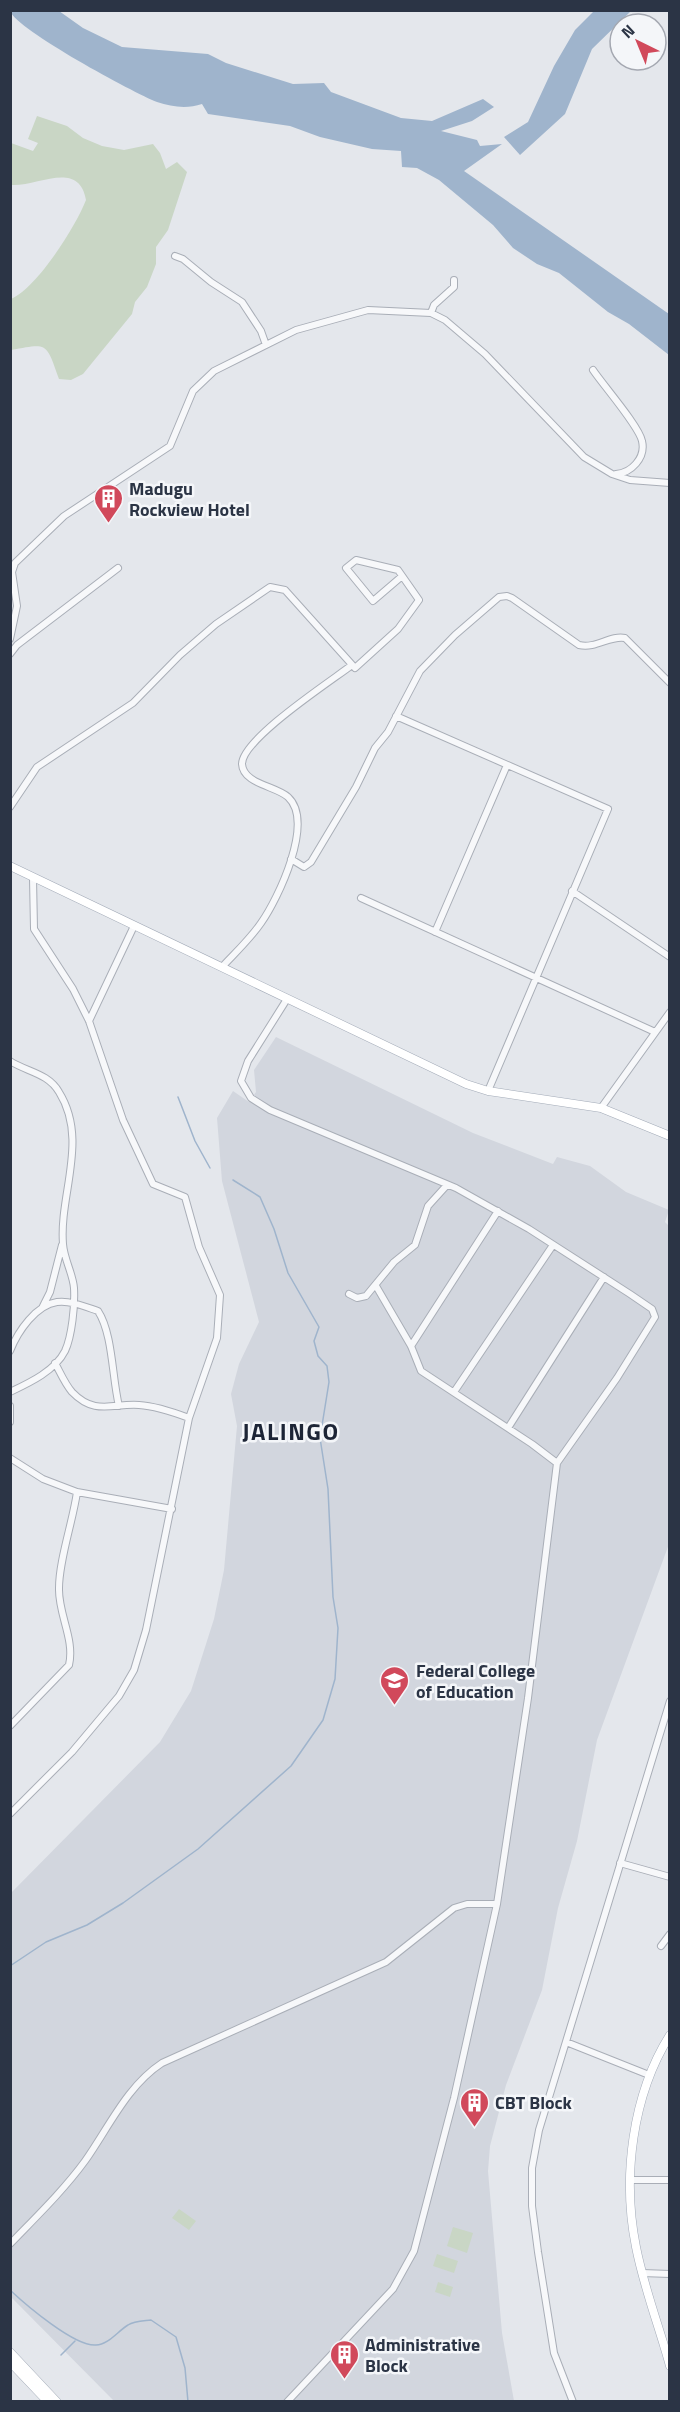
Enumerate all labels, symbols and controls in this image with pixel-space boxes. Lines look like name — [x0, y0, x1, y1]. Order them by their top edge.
north arrow — [608, 12, 668, 72]
text: N — [616, 18, 640, 44]
place label: Madugu Rockview Hotel — [129, 475, 250, 523]
building icon: Madugu Rockview Hotel — [92, 482, 124, 524]
district label: JALINGO — [242, 1413, 340, 1449]
place label: Federal College of Education — [416, 1657, 535, 1705]
school or university icon: Federal College of Education — [379, 1664, 411, 1706]
building icon: CBT Block — [458, 2086, 490, 2128]
place label: CBT Block — [495, 2089, 573, 2116]
place label: Administrative Block — [365, 2331, 480, 2379]
building icon: Administrative Block — [328, 2338, 360, 2380]

